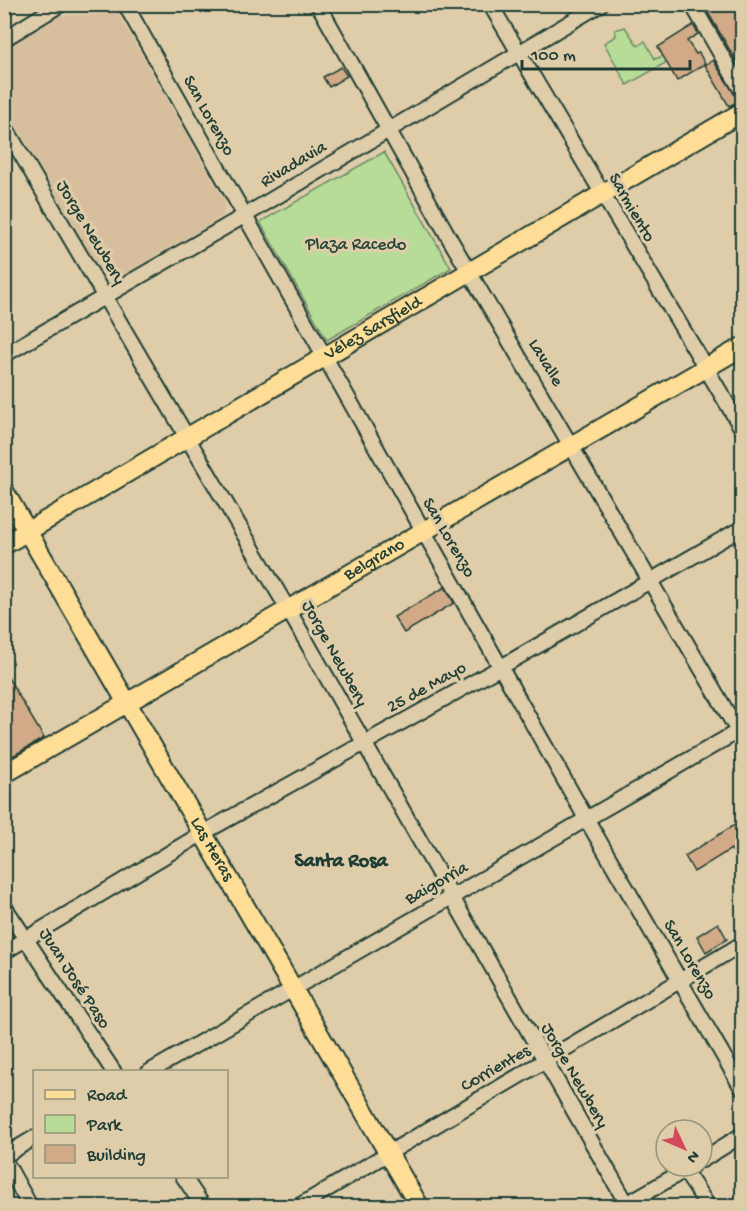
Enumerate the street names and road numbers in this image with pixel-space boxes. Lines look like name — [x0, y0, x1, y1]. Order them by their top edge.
street label: San Lorenzo — [177, 72, 239, 160]
street label: Rivadavia — [257, 137, 332, 193]
street label: Sarmiento — [603, 170, 659, 246]
street label: Jorge Newbery — [51, 177, 129, 289]
street label: Vélez Sarsfield — [320, 291, 427, 366]
street label: Lavalle — [523, 335, 568, 391]
street label: San Lorenzo — [417, 494, 479, 582]
street label: Belgrano — [339, 534, 409, 586]
street label: Jorge Newbery — [296, 597, 372, 711]
street label: 25 de Mayo — [384, 658, 470, 718]
street label: Las Heras — [185, 813, 239, 886]
street label: Baigorria — [401, 857, 473, 911]
street label: San Lorenzo — [658, 916, 720, 1004]
street label: Juan José Paso — [34, 925, 114, 1033]
street label: Jorge Newbery — [535, 1020, 613, 1132]
street label: Corrientes — [457, 1040, 536, 1097]

